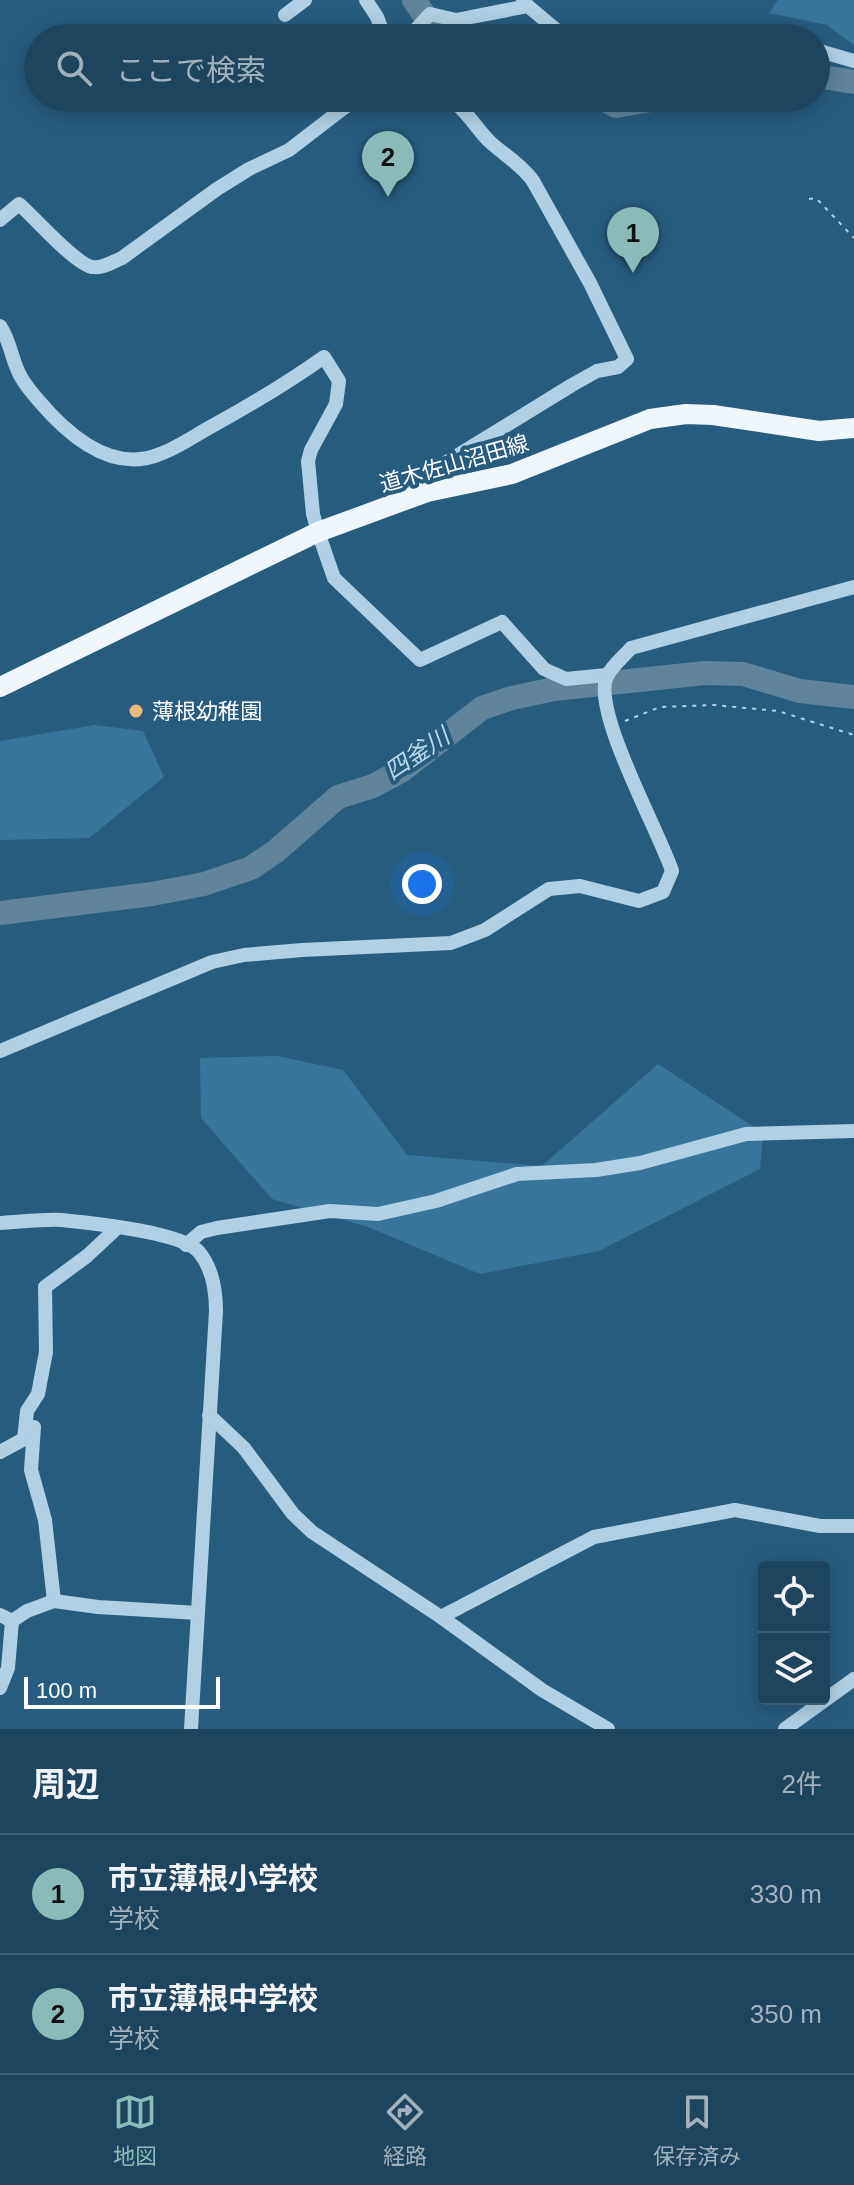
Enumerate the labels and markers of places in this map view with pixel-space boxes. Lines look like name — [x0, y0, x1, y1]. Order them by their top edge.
pin: 2 — [362, 131, 414, 197]
pin: 1 — [607, 207, 659, 273]
place label: 薄根幼稚園 — [152, 699, 262, 724]
marker: 薄根幼稚園 — [127, 702, 145, 720]

